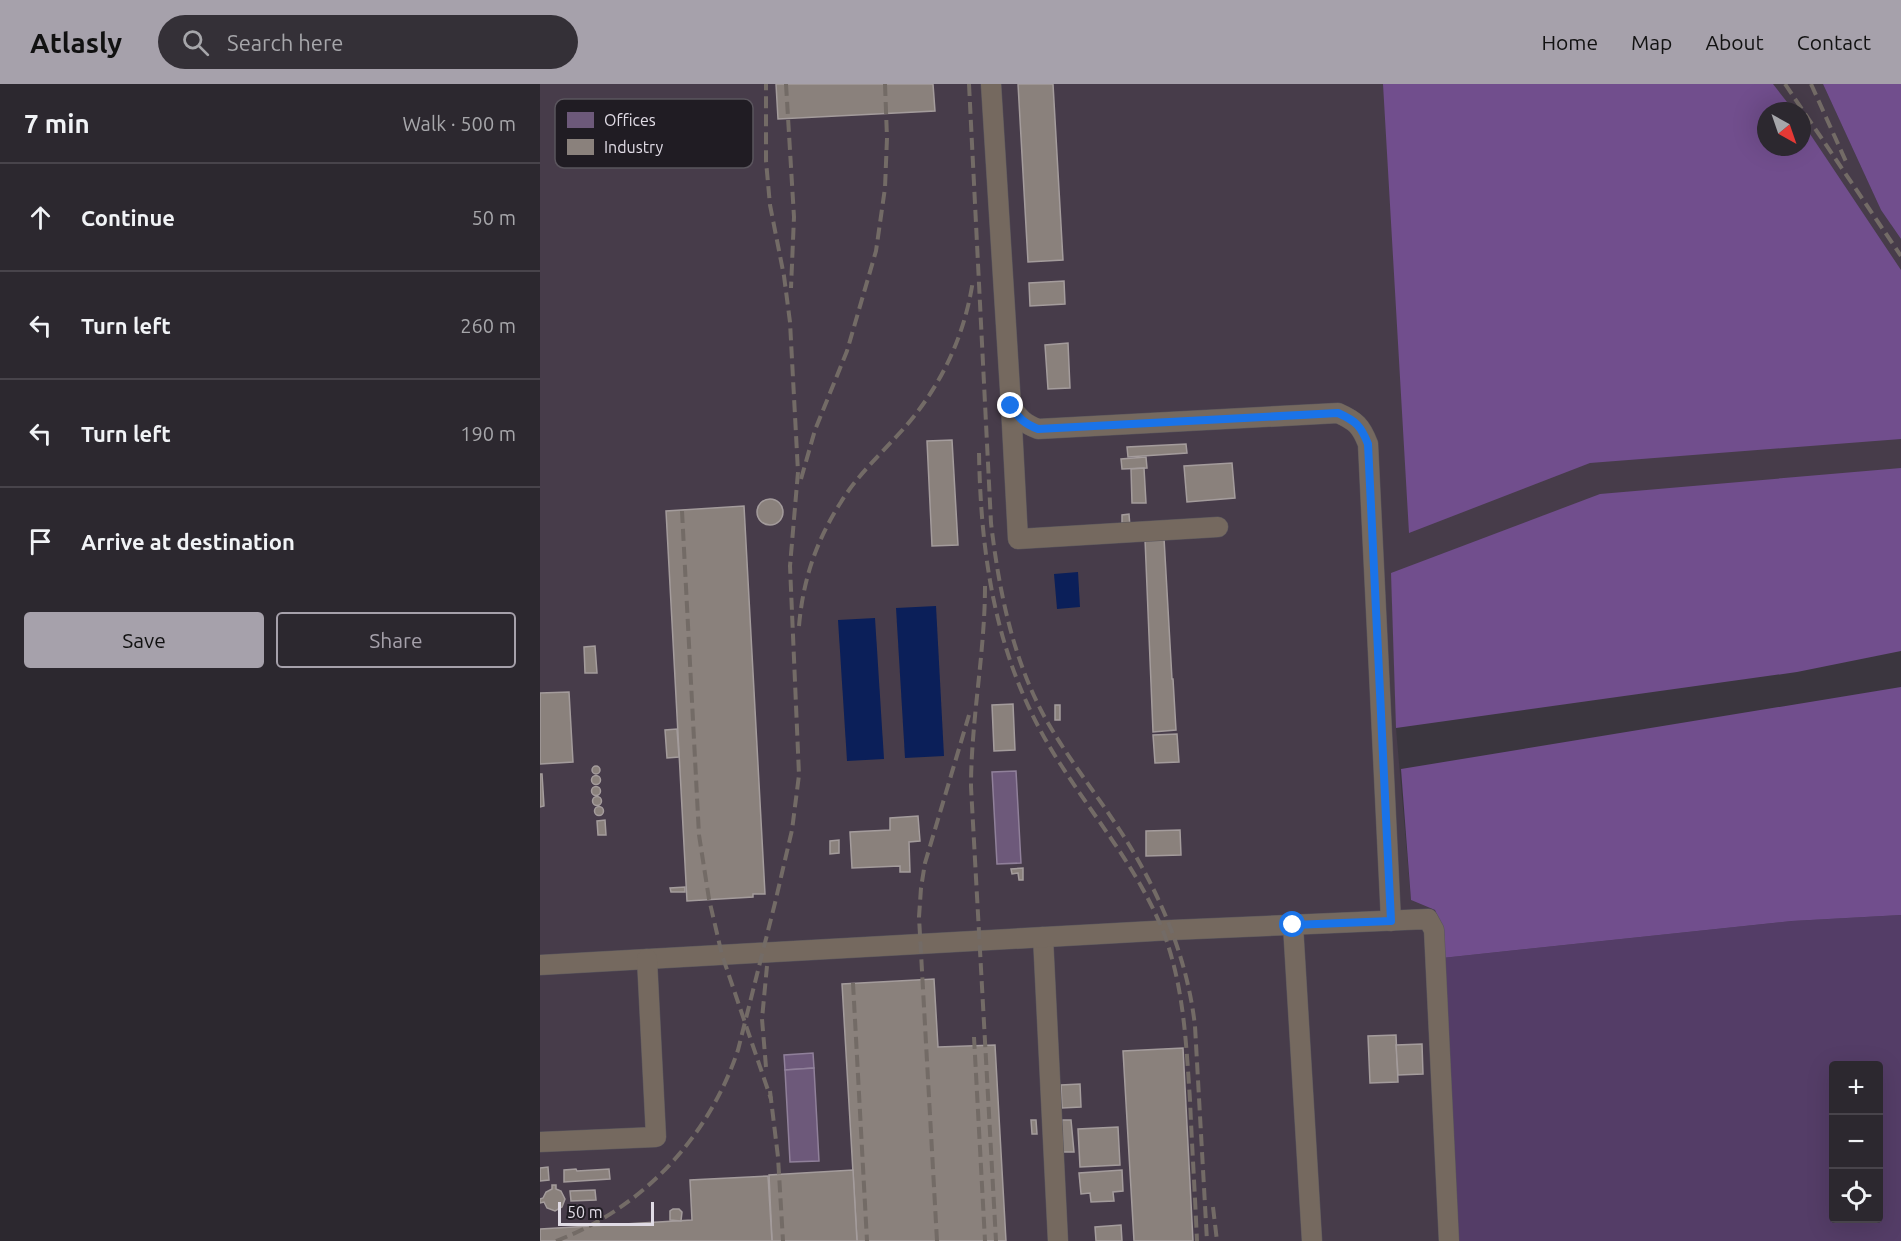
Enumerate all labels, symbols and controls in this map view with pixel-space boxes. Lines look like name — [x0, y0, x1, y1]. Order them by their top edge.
search box — [158, 15, 578, 69]
icon: search — [179, 26, 212, 59]
text: Atlasly — [30, 27, 122, 58]
text: Search here — [227, 30, 343, 55]
text: Home — [1541, 30, 1598, 54]
text: Map — [1631, 30, 1672, 54]
text: About — [1705, 30, 1764, 54]
text: Contact — [1797, 30, 1871, 54]
legend — [555, 99, 753, 168]
north arrow — [1757, 102, 1811, 156]
text: 7 min — [24, 109, 90, 138]
text: Offices — [604, 111, 656, 129]
text: Walk · 500 m — [403, 112, 516, 135]
text: Industry — [604, 138, 663, 156]
icon: ahead — [24, 201, 57, 234]
text: Continue — [81, 205, 175, 230]
text: 50 m — [472, 206, 516, 229]
icon: left — [24, 309, 57, 342]
text: Turn left — [81, 313, 171, 338]
text: 260 m — [460, 314, 516, 337]
route end — [997, 392, 1023, 418]
icon: left — [24, 417, 57, 450]
text: Turn left — [81, 421, 171, 446]
text: 190 m — [460, 422, 516, 445]
icon: arrive — [24, 525, 57, 558]
text: Arrive at destination — [81, 529, 295, 554]
button: Save — [24, 612, 264, 668]
button: Share — [276, 612, 516, 668]
route start — [1279, 911, 1305, 937]
map controls — [1829, 1061, 1883, 1223]
button: + — [1829, 1061, 1883, 1115]
button: − — [1829, 1115, 1883, 1169]
button: locate — [1829, 1169, 1883, 1223]
scale bar — [558, 1199, 654, 1226]
text: 50 m — [567, 1203, 603, 1221]

